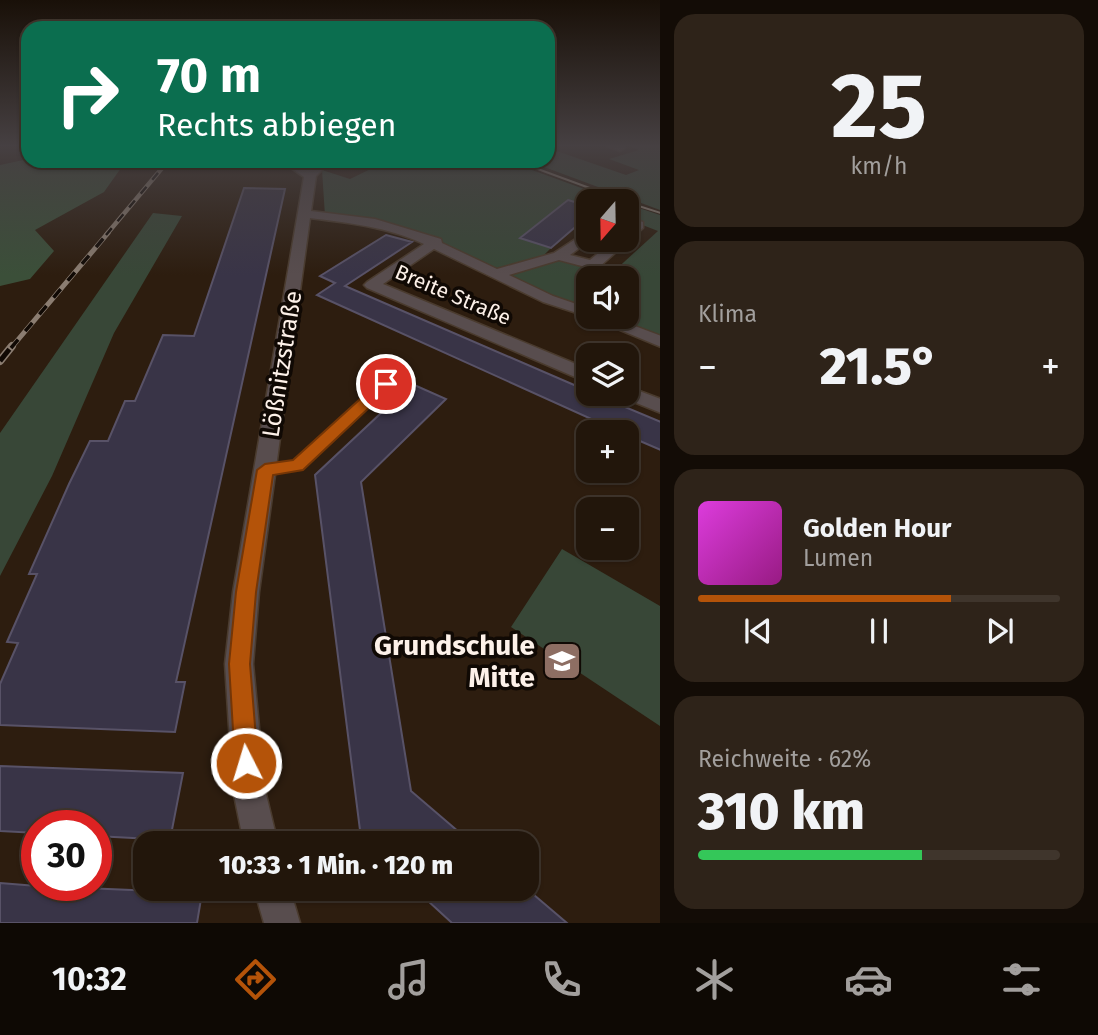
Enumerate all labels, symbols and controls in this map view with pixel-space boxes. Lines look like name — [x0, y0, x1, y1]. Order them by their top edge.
text: 70 m — [157, 46, 261, 105]
icon: right — [42, 49, 133, 140]
text: 25 — [831, 52, 927, 161]
text: Rechts abbiegen — [157, 106, 397, 144]
text: km/h — [851, 152, 907, 180]
north arrow — [576, 189, 639, 252]
map controls — [576, 189, 639, 560]
street label: Breite Straße — [391, 259, 515, 331]
button: sound — [576, 266, 639, 329]
street label: Lößnitzstraße — [257, 289, 307, 439]
text: Klima — [698, 300, 757, 328]
text: 21.5° — [820, 335, 938, 398]
button: layers — [576, 343, 639, 406]
text: − — [698, 344, 717, 390]
text: + — [1041, 344, 1060, 390]
pin — [356, 354, 416, 414]
icon: arrive — [367, 365, 405, 403]
button: + — [576, 420, 639, 483]
button: − — [576, 497, 639, 560]
text: Golden Hour — [803, 513, 951, 544]
text: Lumen — [803, 544, 873, 572]
icon: previous — [739, 612, 777, 650]
icon: pause — [860, 612, 898, 650]
icon: next — [981, 612, 1019, 650]
place label: Grundschule Mitte — [374, 629, 535, 694]
school or university icon: Grundschule Mitte — [541, 640, 583, 682]
position arrow — [209, 726, 283, 800]
text: Reichweite · 62% — [698, 745, 871, 773]
text: 310 km — [698, 780, 865, 843]
speed limit sign: 30 — [21, 810, 112, 901]
text: 10:33 · 1 Min. · 120 m — [219, 850, 453, 881]
icon: directions — [231, 955, 280, 1004]
icon: music — [384, 955, 433, 1004]
icon: phone — [537, 955, 586, 1004]
icon: climate — [690, 955, 739, 1004]
icon: car — [844, 955, 893, 1004]
icon: filters — [997, 955, 1046, 1004]
text: 10:32 — [52, 960, 127, 998]

